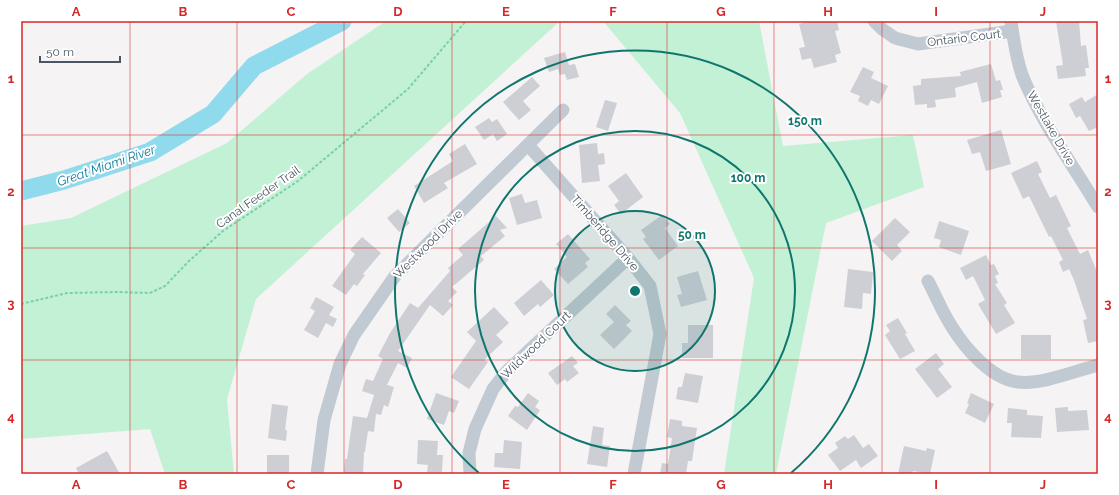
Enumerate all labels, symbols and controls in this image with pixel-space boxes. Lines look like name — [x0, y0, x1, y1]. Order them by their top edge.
text: A — [72, 4, 81, 19]
text: B — [179, 4, 188, 19]
text: C — [287, 4, 296, 19]
text: D — [393, 4, 403, 19]
text: E — [502, 4, 510, 19]
text: F — [609, 4, 617, 19]
text: G — [716, 4, 726, 19]
text: H — [823, 4, 833, 19]
text: I — [934, 4, 938, 19]
text: J — [1040, 4, 1046, 19]
street label: Ontario Court — [926, 27, 1002, 49]
scale bar — [40, 38, 120, 64]
text: 50 m — [46, 45, 74, 59]
text: 1 — [8, 71, 15, 86]
text: 1 — [1105, 71, 1112, 86]
street label: Westlake Drive — [1024, 88, 1078, 168]
text: 150 m — [788, 114, 822, 128]
water label: Great Miami River — [55, 141, 158, 189]
street label: Canal Feeder Trail — [213, 162, 303, 231]
text: 100 m — [731, 171, 765, 185]
text: 2 — [7, 184, 15, 199]
text: 2 — [1104, 184, 1112, 199]
street label: Timberidge Drive — [568, 192, 642, 274]
street label: Westwood Drive — [391, 207, 465, 281]
text: 50 m — [678, 228, 706, 242]
centre of rings — [628, 284, 642, 298]
text: 3 — [7, 296, 15, 311]
text: 3 — [1104, 296, 1112, 311]
street label: Wildwood Court — [498, 308, 574, 382]
text: 4 — [7, 409, 15, 424]
text: 4 — [1104, 409, 1112, 424]
text: A — [72, 477, 81, 492]
text: B — [179, 477, 188, 492]
text: C — [287, 477, 296, 492]
text: D — [393, 477, 403, 492]
text: E — [502, 477, 510, 492]
text: F — [609, 477, 617, 492]
text: G — [716, 477, 726, 492]
text: H — [823, 477, 833, 492]
text: I — [934, 477, 938, 492]
text: J — [1040, 477, 1046, 492]

